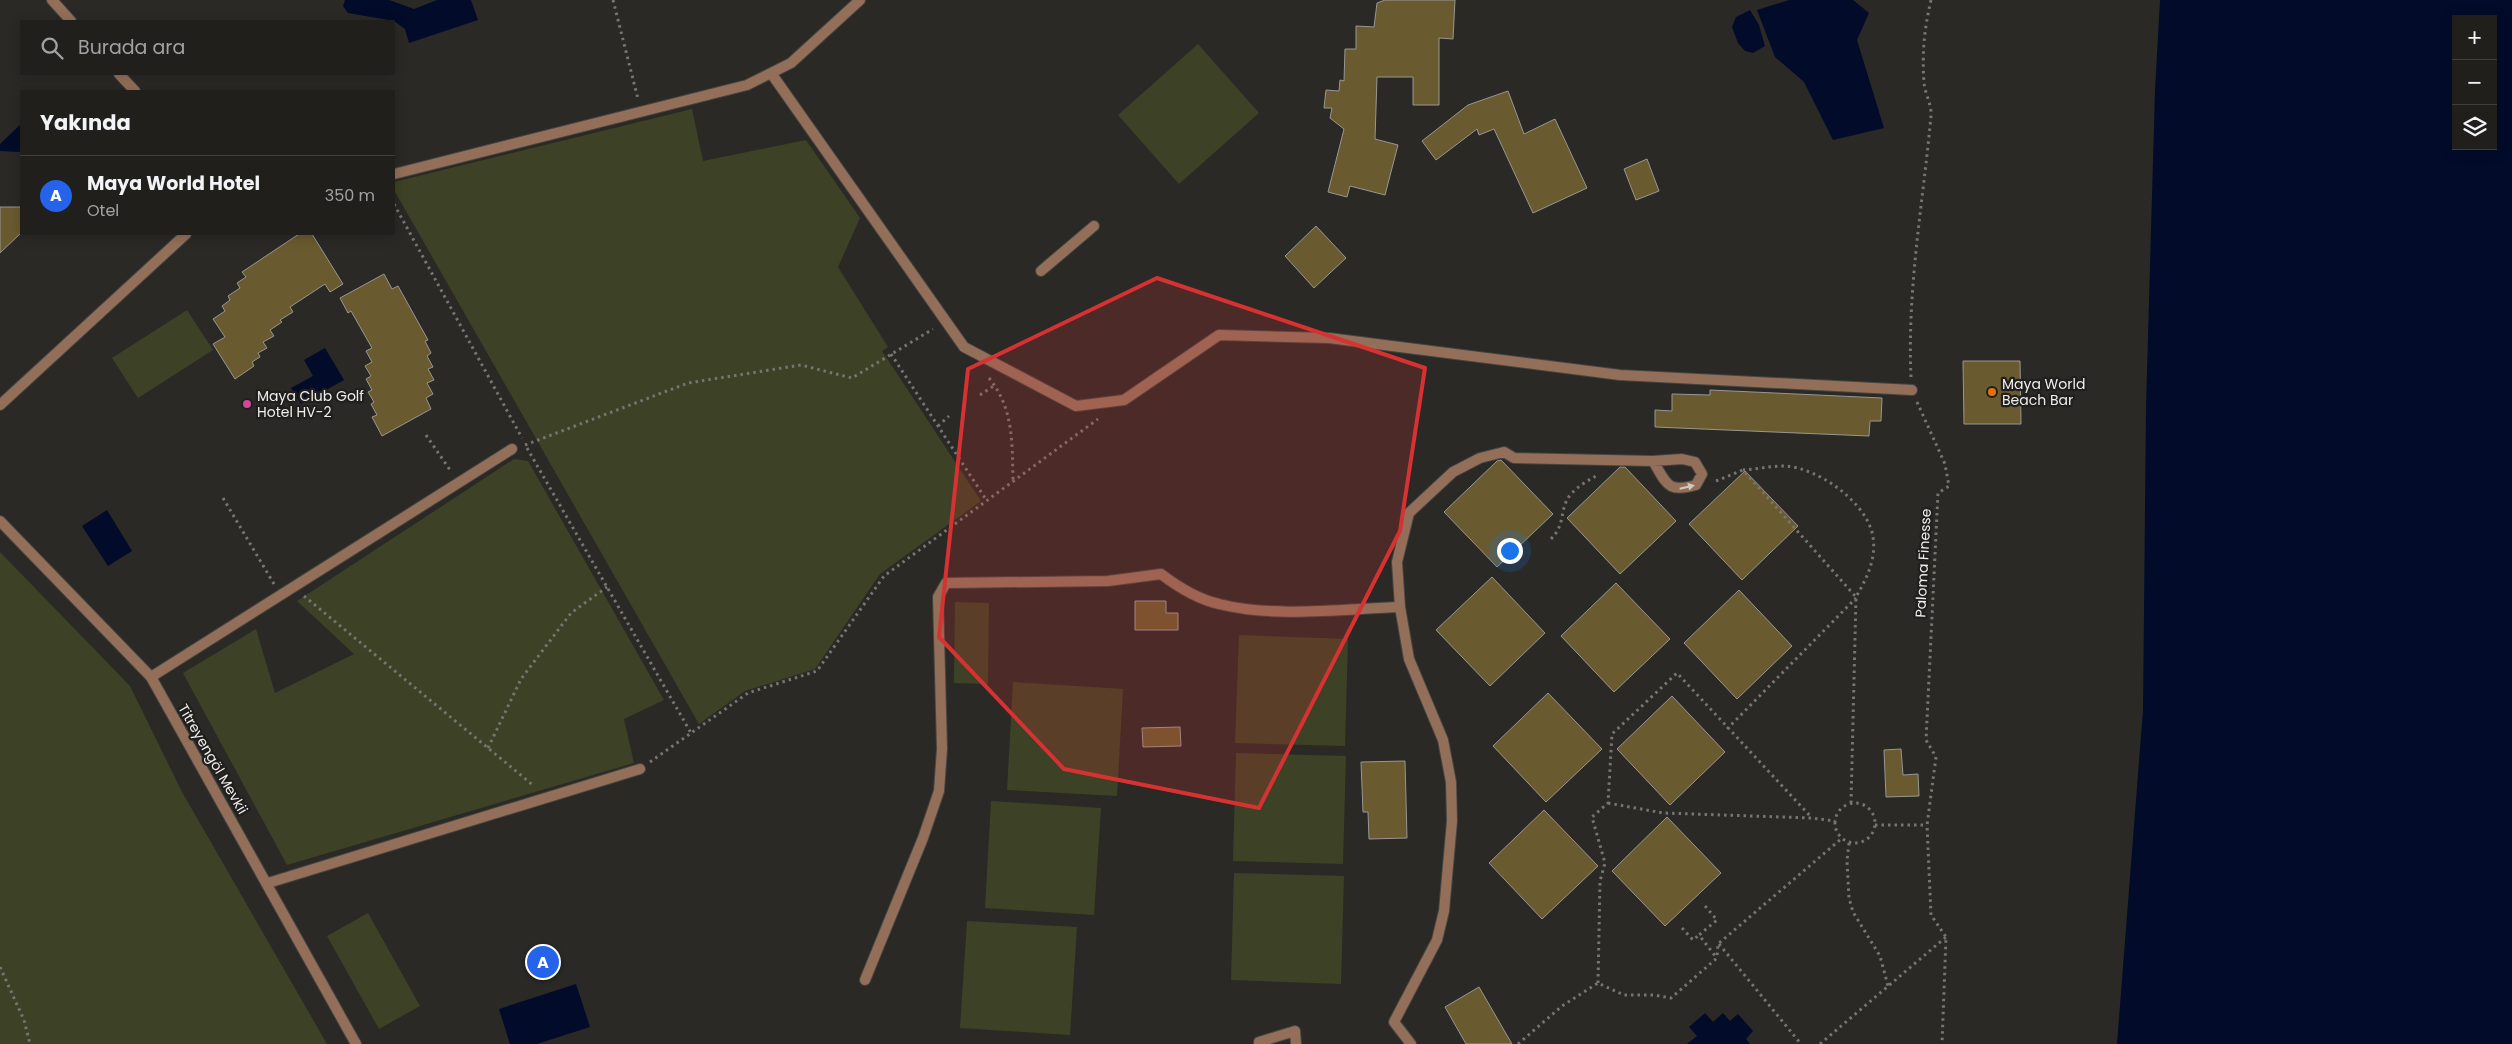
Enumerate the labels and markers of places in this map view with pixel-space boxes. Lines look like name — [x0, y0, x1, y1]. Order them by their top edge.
place label: Maya World Beach Bar — [2002, 374, 2085, 410]
place label: Maya Club Golf Hotel HV-2 — [257, 386, 364, 422]
marker: Maya World Beach Bar — [1986, 386, 1998, 398]
marker: Maya Club Golf Hotel HV-2 — [241, 398, 253, 410]
pin: A — [527, 943, 559, 981]

